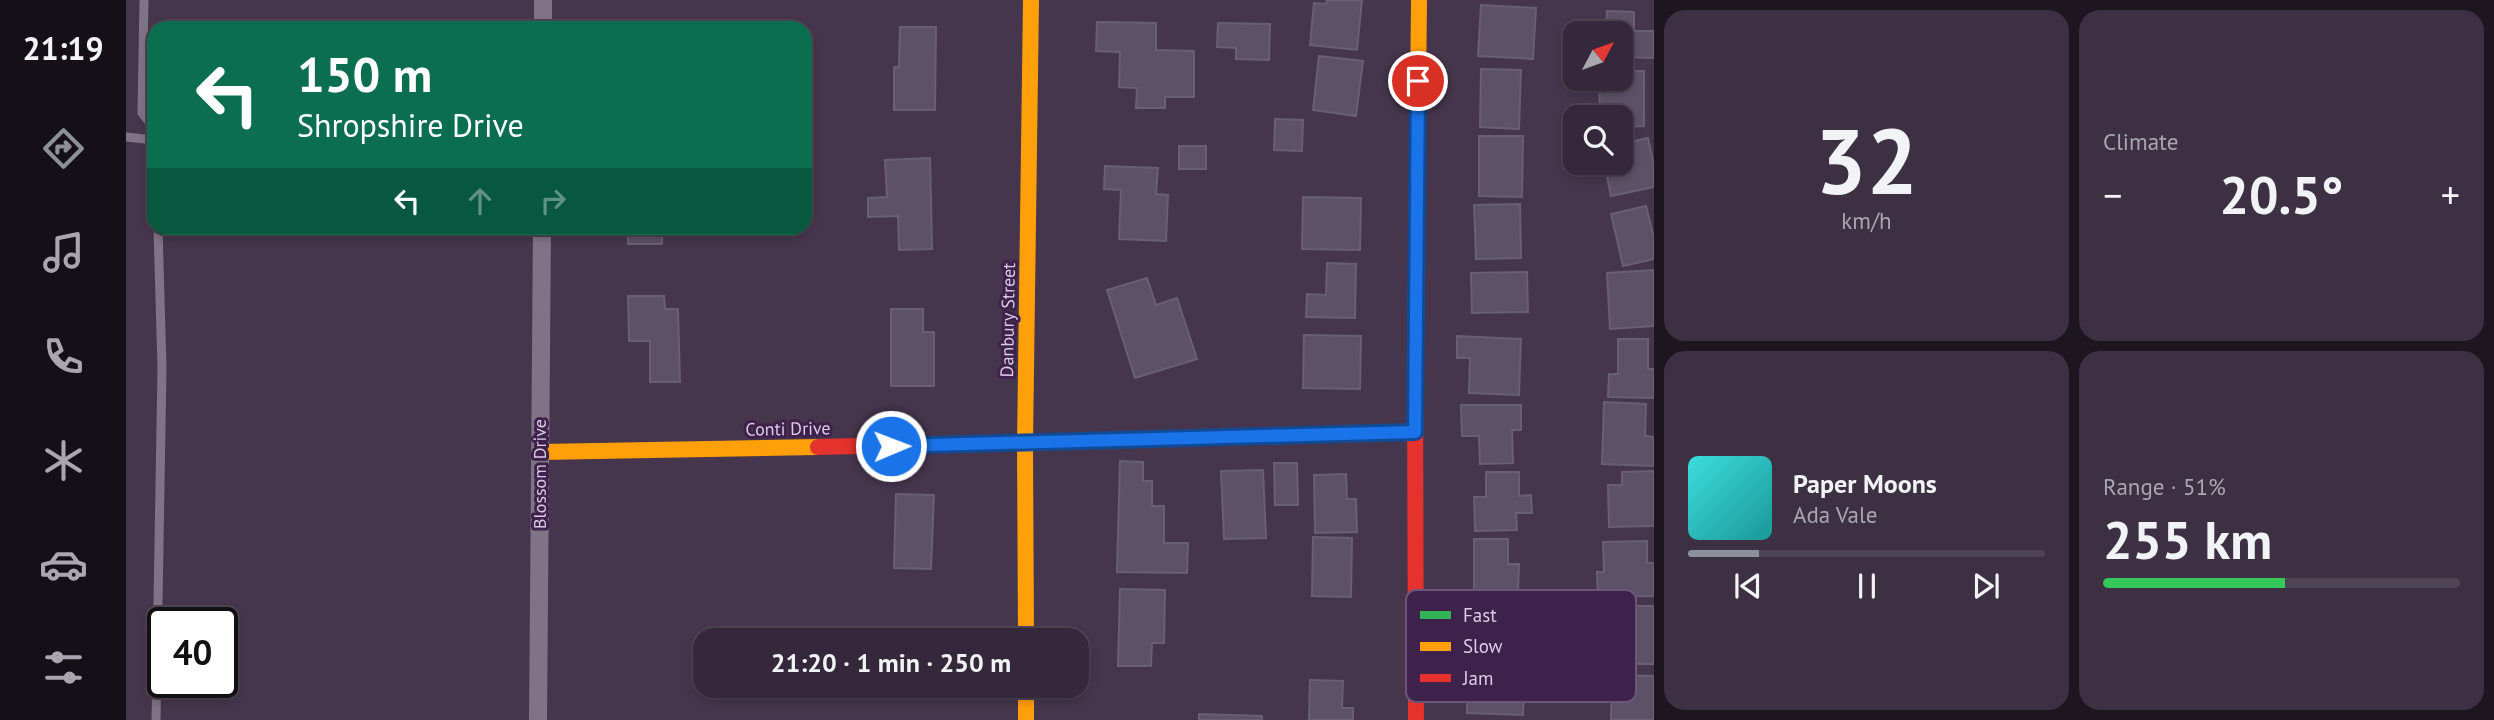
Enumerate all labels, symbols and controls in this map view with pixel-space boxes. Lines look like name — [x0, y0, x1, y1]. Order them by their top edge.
north arrow — [1563, 21, 1633, 91]
map controls — [1563, 21, 1633, 175]
text: 21:19 — [22, 27, 104, 69]
text: 150 m — [297, 42, 432, 106]
icon: left — [182, 49, 273, 140]
pin — [1388, 51, 1448, 111]
icon: arrive — [1399, 62, 1437, 100]
text: 32 — [1815, 101, 1918, 219]
text: Shropshire Drive — [297, 104, 524, 146]
button: search — [1563, 105, 1633, 175]
icon: directions — [39, 124, 88, 173]
text: Climate — [2103, 127, 2178, 156]
text: 20.5° — [2220, 161, 2343, 228]
text: − — [2103, 170, 2122, 219]
text: + — [2441, 170, 2460, 219]
icon: left — [388, 182, 426, 220]
icon: ahead — [461, 182, 499, 220]
icon: right — [534, 182, 572, 220]
text: km/h — [1841, 206, 1892, 235]
icon: music — [39, 228, 88, 277]
street label: Danbury Street — [995, 262, 1020, 377]
icon: phone — [39, 332, 88, 381]
position arrow — [854, 409, 928, 483]
street label: Conti Drive — [745, 416, 831, 441]
street label: Blossom Drive — [528, 419, 551, 529]
icon: climate — [39, 436, 88, 485]
text: Paper Moons — [1793, 467, 1937, 500]
text: Range · 51% — [2103, 472, 2226, 501]
text: Ada Vale — [1793, 500, 1877, 529]
text: 255 km — [2103, 506, 2272, 573]
icon: car — [39, 540, 88, 589]
icon: previous — [1729, 567, 1767, 605]
icon: pause — [1848, 567, 1886, 605]
icon: next — [1967, 567, 2005, 605]
legend — [1406, 590, 1636, 702]
text: Fast — [1463, 603, 1497, 627]
speed limit sign: 40 — [147, 607, 238, 698]
text: Slow — [1463, 634, 1503, 658]
icon: filters — [39, 643, 88, 692]
text: 21:20 · 1 min · 250 m — [771, 646, 1011, 679]
text: Jam — [1462, 666, 1493, 690]

